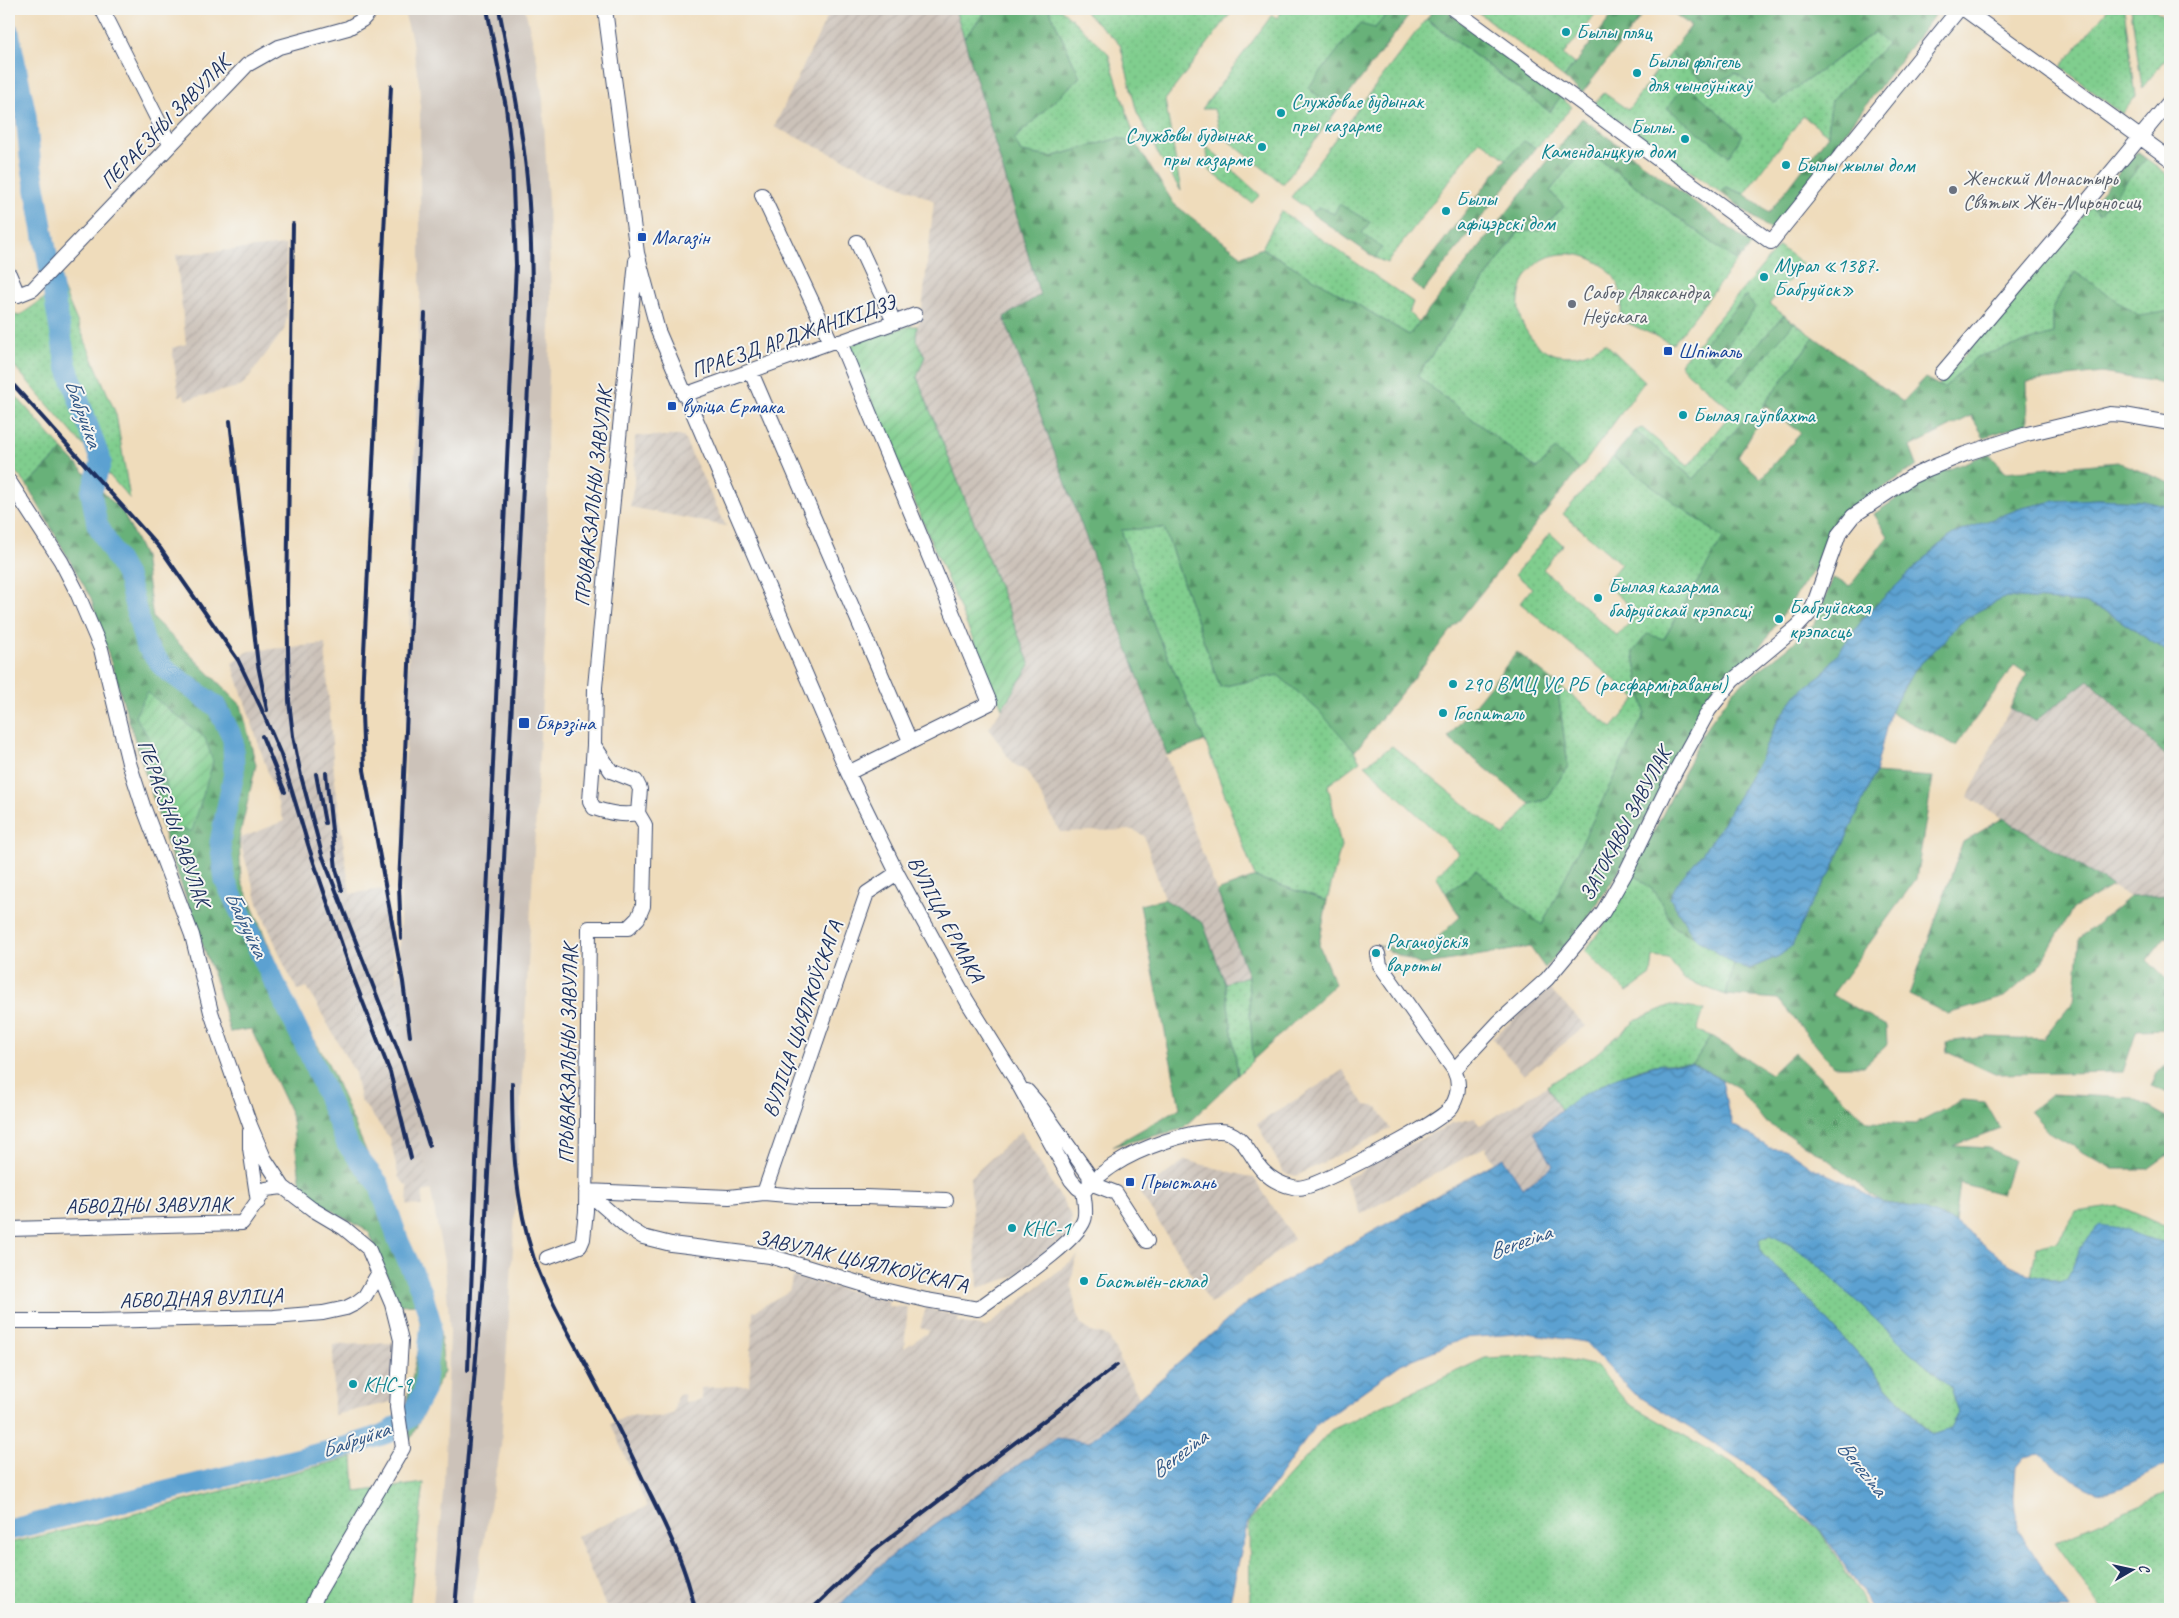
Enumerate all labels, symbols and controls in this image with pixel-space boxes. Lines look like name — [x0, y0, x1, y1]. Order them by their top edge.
place label: Былы пляц — [1576, 19, 1653, 45]
marker: Былы пляц — [1560, 26, 1572, 38]
street label: ПЕРАЕЗНЫ ЗАВУЛАК — [95, 47, 238, 194]
place label: Былы флігель для чыноўнікаў — [1647, 48, 1753, 98]
marker: Былы флігель для чыноўнікаў — [1631, 67, 1643, 79]
place label: Службовае будынак пры казарме — [1291, 88, 1425, 138]
marker: Службовае будынак пры казарме — [1275, 107, 1287, 119]
place label: Былы. Каменданцкую дом — [1540, 114, 1677, 164]
place label: Службовы будынак пры казарме — [1125, 122, 1254, 172]
marker: Былы. Каменданцкую дом — [1679, 133, 1691, 145]
marker: Службовы будынак пры казарме — [1256, 141, 1268, 153]
place label: Былы жылы дом — [1796, 152, 1916, 178]
marker: Былы жылы дом — [1780, 159, 1792, 171]
place label: Женский Монастырь Святых Жён-Мироносиц — [1963, 165, 2142, 215]
marker: Женский Монастырь Святых Жён-Мироносиц — [1947, 184, 1959, 196]
place label: Былы афіцэрскі дом — [1456, 186, 1556, 236]
marker: Былы афіцэрскі дом — [1440, 205, 1452, 217]
place label: Магазін — [652, 224, 711, 250]
marker: Магазін — [636, 231, 648, 243]
place label: Мурал «1387. Бабруйск» — [1774, 252, 1879, 302]
marker: Мурал «1387. Бабруйск» — [1758, 271, 1770, 283]
place label: Сабор Аляксандра Неўскага — [1582, 279, 1711, 329]
street label: ПРАЕЗД АРДЖАНІКІДЗЭ — [687, 288, 900, 383]
marker: Сабор Аляксандра Неўскага — [1566, 298, 1578, 310]
place label: Шпіталь — [1678, 338, 1742, 364]
marker: Шпіталь — [1662, 345, 1674, 357]
water label: Бабруйка — [58, 375, 109, 453]
street label: ПРЫВАКЗАЛЬНЫ ЗАВУЛАК — [569, 382, 618, 608]
place label: вуліца Ермака — [682, 393, 786, 419]
marker: вуліца Ермака — [666, 400, 678, 412]
place label: Былая гаўпвахта — [1693, 402, 1816, 428]
marker: Былая гаўпвахта — [1677, 409, 1689, 421]
place label: Былая казарма бабруйскай крэпасці — [1608, 573, 1754, 623]
marker: Былая казарма бабруйскай крэпасці — [1592, 592, 1604, 604]
place label: Бабруйская крэпасць — [1789, 594, 1871, 644]
marker: Бабруйская крэпасць — [1773, 613, 1785, 625]
place label: 290 ВМЦ УС РБ (расфарміраваны) — [1463, 671, 1729, 697]
marker: 290 ВМЦ УС РБ (расфарміраваны) — [1447, 678, 1459, 690]
place label: Госпиталь — [1453, 700, 1525, 726]
marker: Госпиталь — [1437, 707, 1449, 719]
place label: Бярэзіна — [535, 710, 597, 737]
marker: Бярэзіна — [517, 716, 531, 730]
street label: ПЕРАЕЗНЫ ЗАВУЛАК — [132, 736, 218, 914]
street label: ЗАТОКАВЫ ЗАВУЛАК — [1574, 739, 1679, 905]
street label: ВУЛІЦА ЕРМАКА — [902, 852, 991, 988]
water label: Бабруйка — [218, 886, 275, 964]
street label: ВУЛІЦА ЦЫЯЛКОЎСКАГА — [756, 917, 848, 1120]
place label: Рагачоўскія вароты — [1386, 928, 1469, 978]
street label: ПРЫВАКЗАЛЬНЫ ЗАВУЛАК — [553, 939, 583, 1164]
marker: Рагачоўскія вароты — [1370, 947, 1382, 959]
place label: Прыстань — [1140, 1169, 1217, 1195]
marker: Прыстань — [1124, 1176, 1136, 1188]
street label: АБВОДНЫ ЗАВУЛАК — [65, 1190, 235, 1219]
place label: КНС-1 — [1022, 1215, 1072, 1241]
water label: Berezina — [1485, 1218, 1557, 1266]
marker: КНС-1 — [1006, 1222, 1018, 1234]
street label: ЗАВУЛАК ЦЫЯЛКОЎСКАГА — [753, 1224, 971, 1298]
place label: Бастыён-склад — [1094, 1268, 1209, 1294]
marker: Бастыён-склад — [1078, 1275, 1090, 1287]
street label: АБВОДНАЯ ВУЛІЦА — [119, 1282, 284, 1314]
place label: КНС-9 — [363, 1371, 413, 1397]
marker: КНС-9 — [347, 1378, 359, 1390]
water label: Бабруйка — [317, 1415, 395, 1465]
water label: Berezina — [1145, 1422, 1215, 1485]
water label: Berezina — [1831, 1434, 1895, 1504]
north arrow — [2106, 1546, 2156, 1596]
text: С — [2135, 1563, 2154, 1575]

